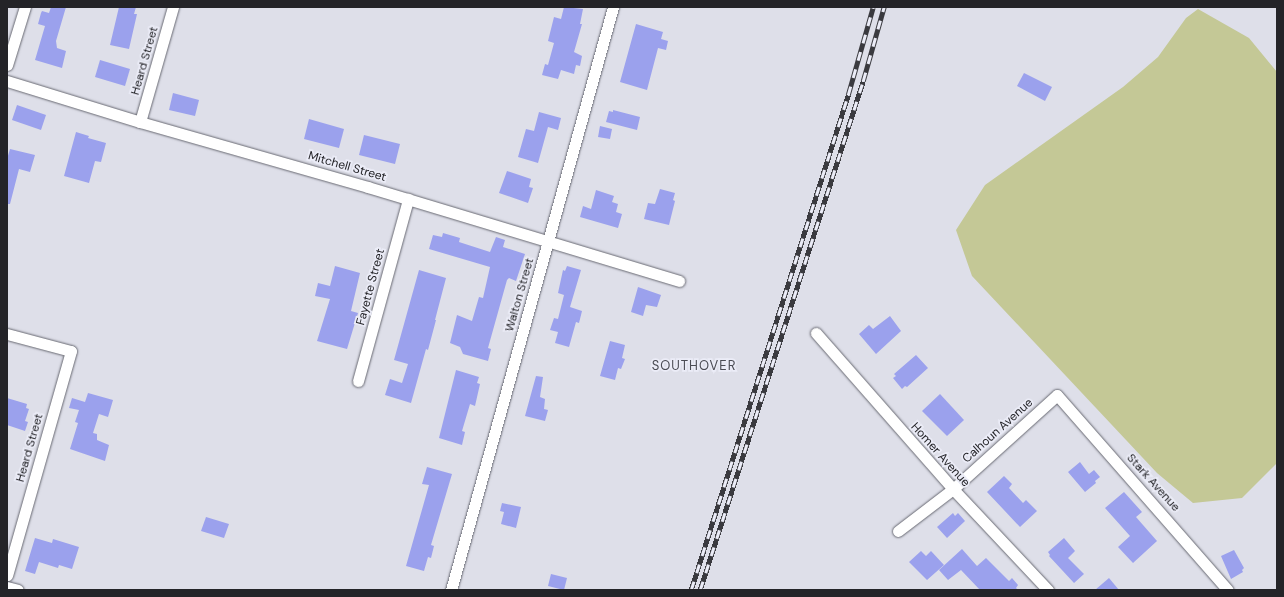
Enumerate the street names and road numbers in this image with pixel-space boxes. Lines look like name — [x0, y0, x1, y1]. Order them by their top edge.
street label: Heard Street — [128, 25, 162, 97]
street label: Mitchell Street — [306, 149, 388, 185]
street label: Fayette Street — [354, 247, 388, 327]
street label: Walton Street — [503, 257, 537, 333]
street label: Calhoun Avenue — [960, 396, 1036, 466]
street label: Heard Street — [13, 412, 47, 484]
street label: Homer Avenue — [907, 420, 973, 490]
street label: Stark Avenue — [1123, 451, 1183, 515]

